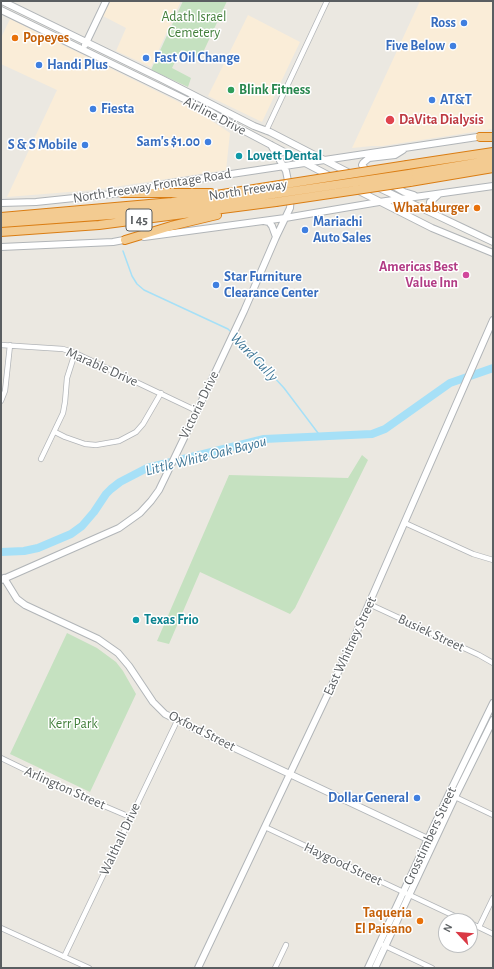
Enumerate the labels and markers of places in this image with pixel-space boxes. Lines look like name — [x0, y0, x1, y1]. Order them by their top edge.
place label: Ross — [431, 15, 456, 31]
marker: Ross — [459, 18, 469, 28]
place label: Popeyes — [23, 30, 69, 46]
marker: Popeyes — [10, 33, 20, 43]
place label: Five Below — [385, 38, 445, 54]
marker: Five Below — [448, 41, 458, 51]
place label: Fast Oil Change — [154, 50, 240, 66]
marker: Fast Oil Change — [141, 53, 151, 63]
place label: Handi Plus — [47, 57, 108, 73]
marker: Handi Plus — [34, 60, 44, 70]
place label: Blink Fitness — [239, 82, 310, 98]
marker: Blink Fitness — [226, 85, 236, 95]
place label: AT&T — [440, 92, 472, 108]
marker: AT&T — [427, 95, 437, 105]
place label: Fiesta — [101, 101, 134, 117]
marker: Fiesta — [88, 104, 98, 114]
place label: DaVita Dialysis — [399, 112, 484, 128]
marker: DaVita Dialysis — [384, 114, 396, 126]
place label: Sam's $1.00 — [137, 134, 200, 150]
place label: S & S Mobile — [8, 137, 77, 153]
marker: Sam's $1.00 — [203, 137, 213, 147]
marker: S & S Mobile — [80, 140, 90, 150]
place label: Lovett Dental — [247, 148, 322, 164]
marker: Lovett Dental — [234, 151, 244, 161]
place label: Whataburger — [393, 200, 469, 216]
marker: Whataburger — [472, 203, 482, 213]
place label: Mariachi Auto Sales — [313, 214, 371, 246]
marker: Mariachi Auto Sales — [300, 225, 310, 235]
place label: Americas Best Value Inn — [379, 259, 458, 292]
place label: Star Furniture Clearance Center — [224, 269, 318, 302]
marker: Americas Best Value Inn — [461, 270, 471, 280]
marker: Star Furniture Clearance Center — [211, 280, 221, 290]
place label: Texas Frio — [144, 612, 199, 628]
marker: Texas Frio — [131, 615, 141, 625]
place label: Dollar General — [328, 790, 409, 806]
marker: Dollar General — [412, 793, 422, 803]
place label: Taqueria El Paisano — [355, 905, 412, 938]
marker: Taqueria El Paisano — [415, 916, 425, 926]

